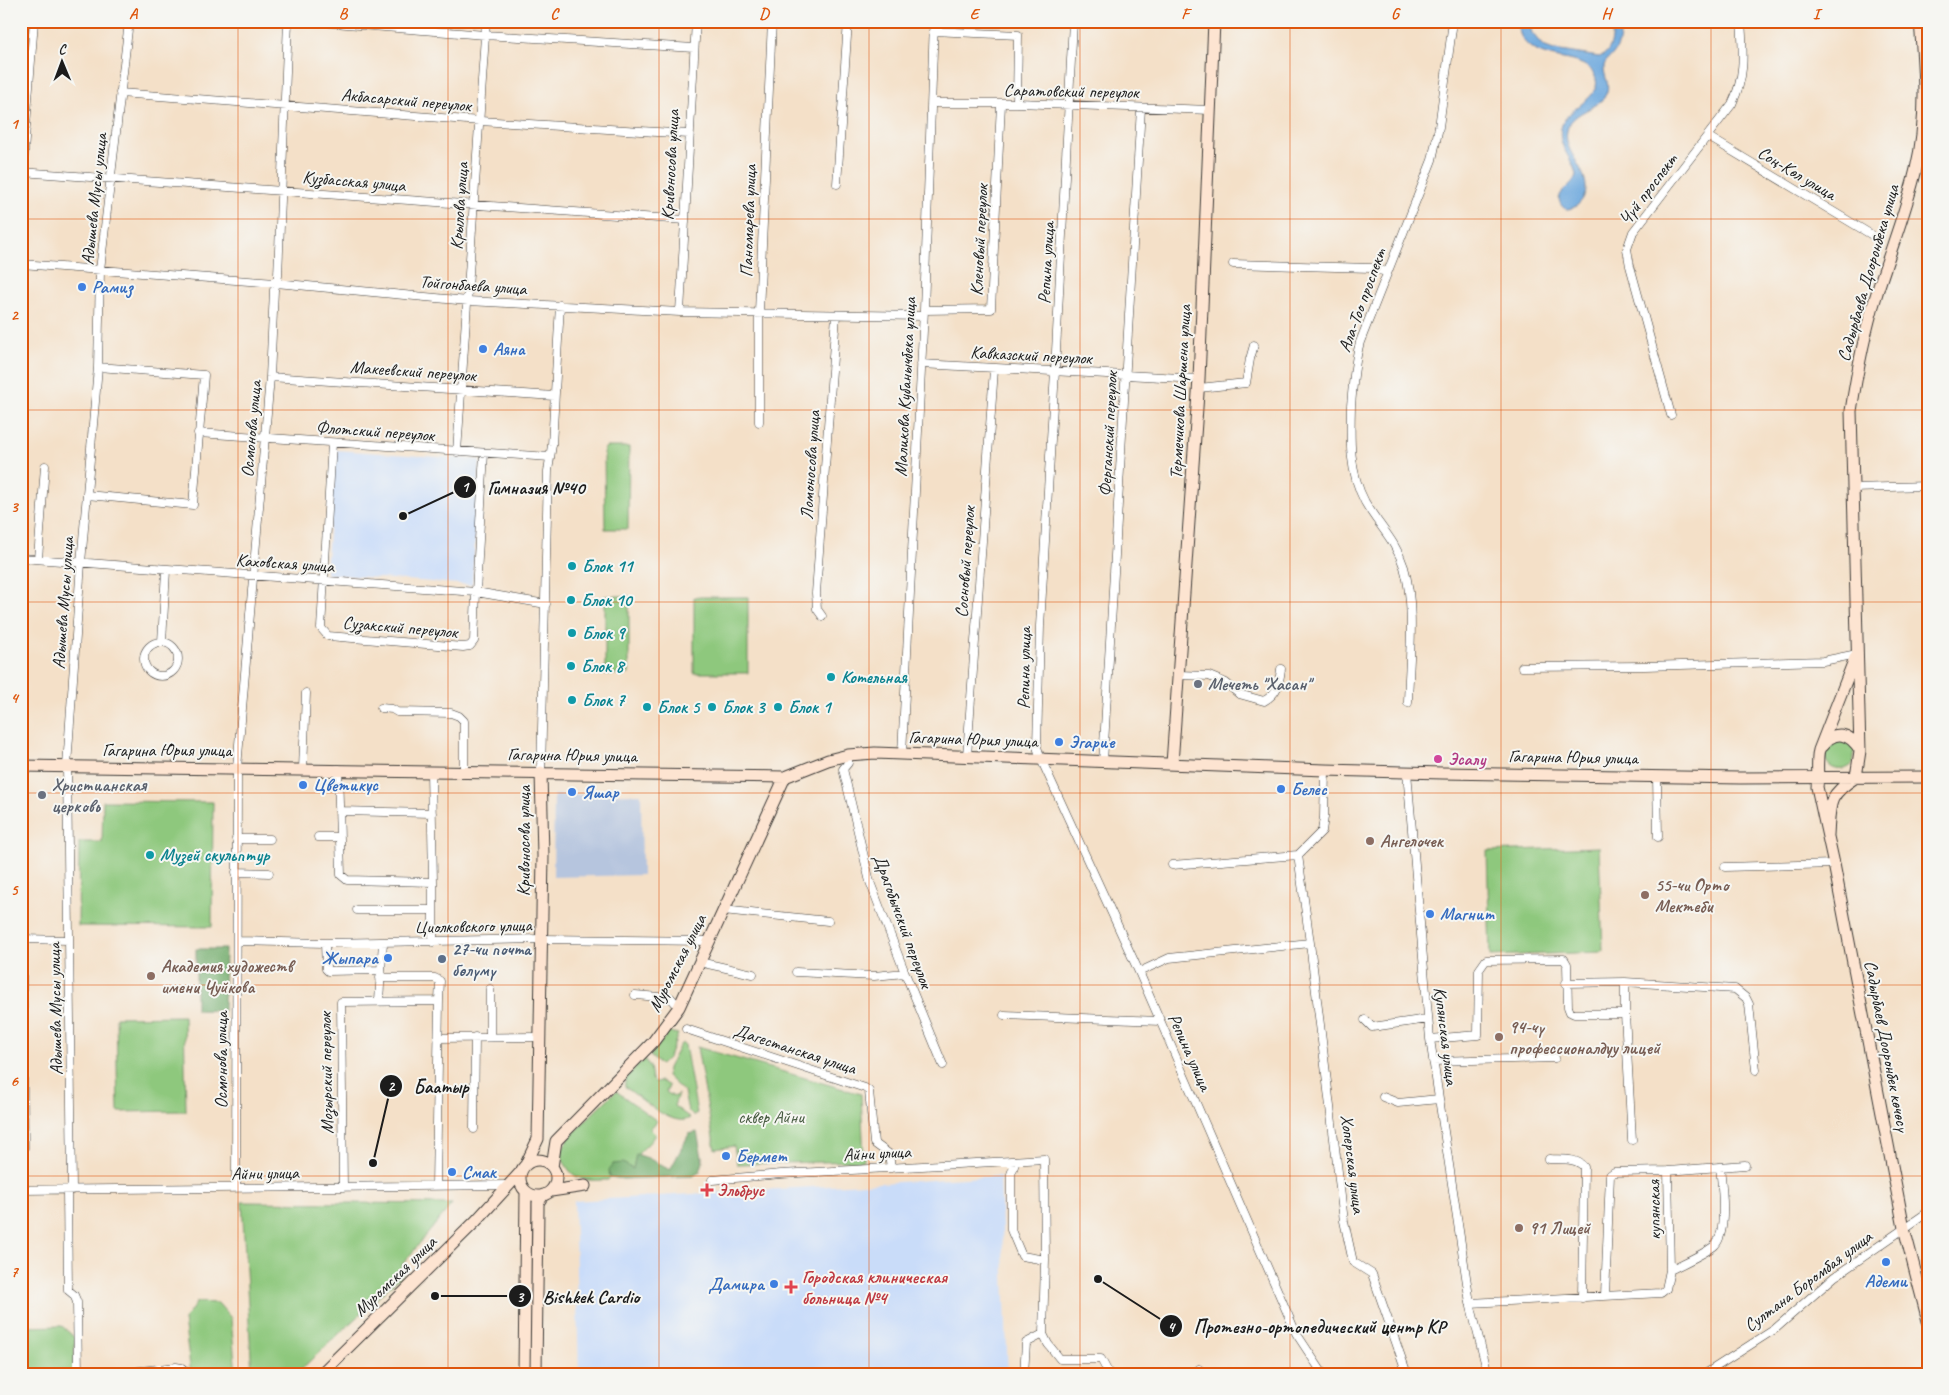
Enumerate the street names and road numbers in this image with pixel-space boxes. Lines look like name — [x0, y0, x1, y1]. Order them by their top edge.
street label: Саратовский переулок — [1003, 79, 1141, 103]
street label: Акбасарский переулок — [340, 83, 474, 117]
street label: Кривоносова улица — [656, 107, 684, 221]
street label: Адышева Мусы улица — [76, 130, 112, 266]
street label: Соң-Көл улица — [1754, 141, 1841, 206]
street label: Чүй проспект — [1614, 148, 1683, 229]
street label: Крылова улица — [445, 160, 473, 250]
street label: Паномарева улица — [735, 163, 761, 278]
street label: Кузбасская улица — [302, 166, 407, 198]
street label: Садырбаева Дооронбека улица — [1832, 180, 1904, 364]
street label: Кленовый переулок — [965, 181, 993, 296]
street label: Репина улица — [1033, 220, 1059, 305]
street label: Ала-Тоо проспект — [1333, 244, 1391, 355]
street label: Тойгонбаева улица — [419, 270, 528, 300]
street label: Маликова Кубанычбека улица — [889, 295, 921, 477]
street label: Термечикова Шаршена улица — [1164, 303, 1196, 480]
street label: Кавказский переулок — [970, 341, 1095, 369]
street label: Макеевский переулок — [349, 356, 479, 387]
street label: Ферганский переулок — [1094, 369, 1122, 497]
street label: Осмонова улица — [236, 378, 266, 478]
street label: Ломоносова улица — [795, 408, 825, 520]
street label: Флотский переулок — [315, 416, 437, 446]
street label: Сосновый переулок — [950, 503, 980, 618]
street label: Адышева Мусы улица — [47, 535, 79, 670]
street label: Каховская улица — [235, 549, 336, 577]
street label: Сузакский переулок — [342, 611, 461, 644]
street label: Репина улица — [1012, 625, 1036, 709]
street label: Гагарина Юрия улица — [908, 726, 1040, 752]
street label: Гагарина Юрия улица — [102, 739, 233, 761]
street label: Гагарина Юрия улица — [507, 743, 638, 767]
street label: Гагарина Юрия улица — [1508, 745, 1639, 769]
street label: Кривоносова улица — [513, 784, 535, 896]
street label: Драгобычский переулок — [869, 851, 938, 993]
street label: Муромская улица — [643, 910, 712, 1015]
street label: Циолковского улица — [414, 914, 534, 938]
street label: Адышева Мусы улица — [43, 941, 67, 1075]
street label: Садырбаев Дооронбек көчөсү — [1860, 958, 1915, 1135]
street label: Купянская улица — [1429, 986, 1463, 1087]
street label: Осмонова улица — [210, 1010, 232, 1109]
street label: Мозырский переулок — [314, 1010, 339, 1134]
street label: Репина улица — [1163, 1010, 1217, 1095]
street label: Дагестанская улица — [731, 1019, 860, 1080]
street label: Хоперская улица — [1336, 1113, 1370, 1216]
street label: Айни улица — [843, 1140, 913, 1166]
street label: Айни улица — [231, 1161, 300, 1185]
street label: купянская — [1642, 1178, 1666, 1240]
street label: Султана Боромбая улица — [1740, 1225, 1877, 1336]
street label: Муромская улица — [349, 1230, 442, 1321]

